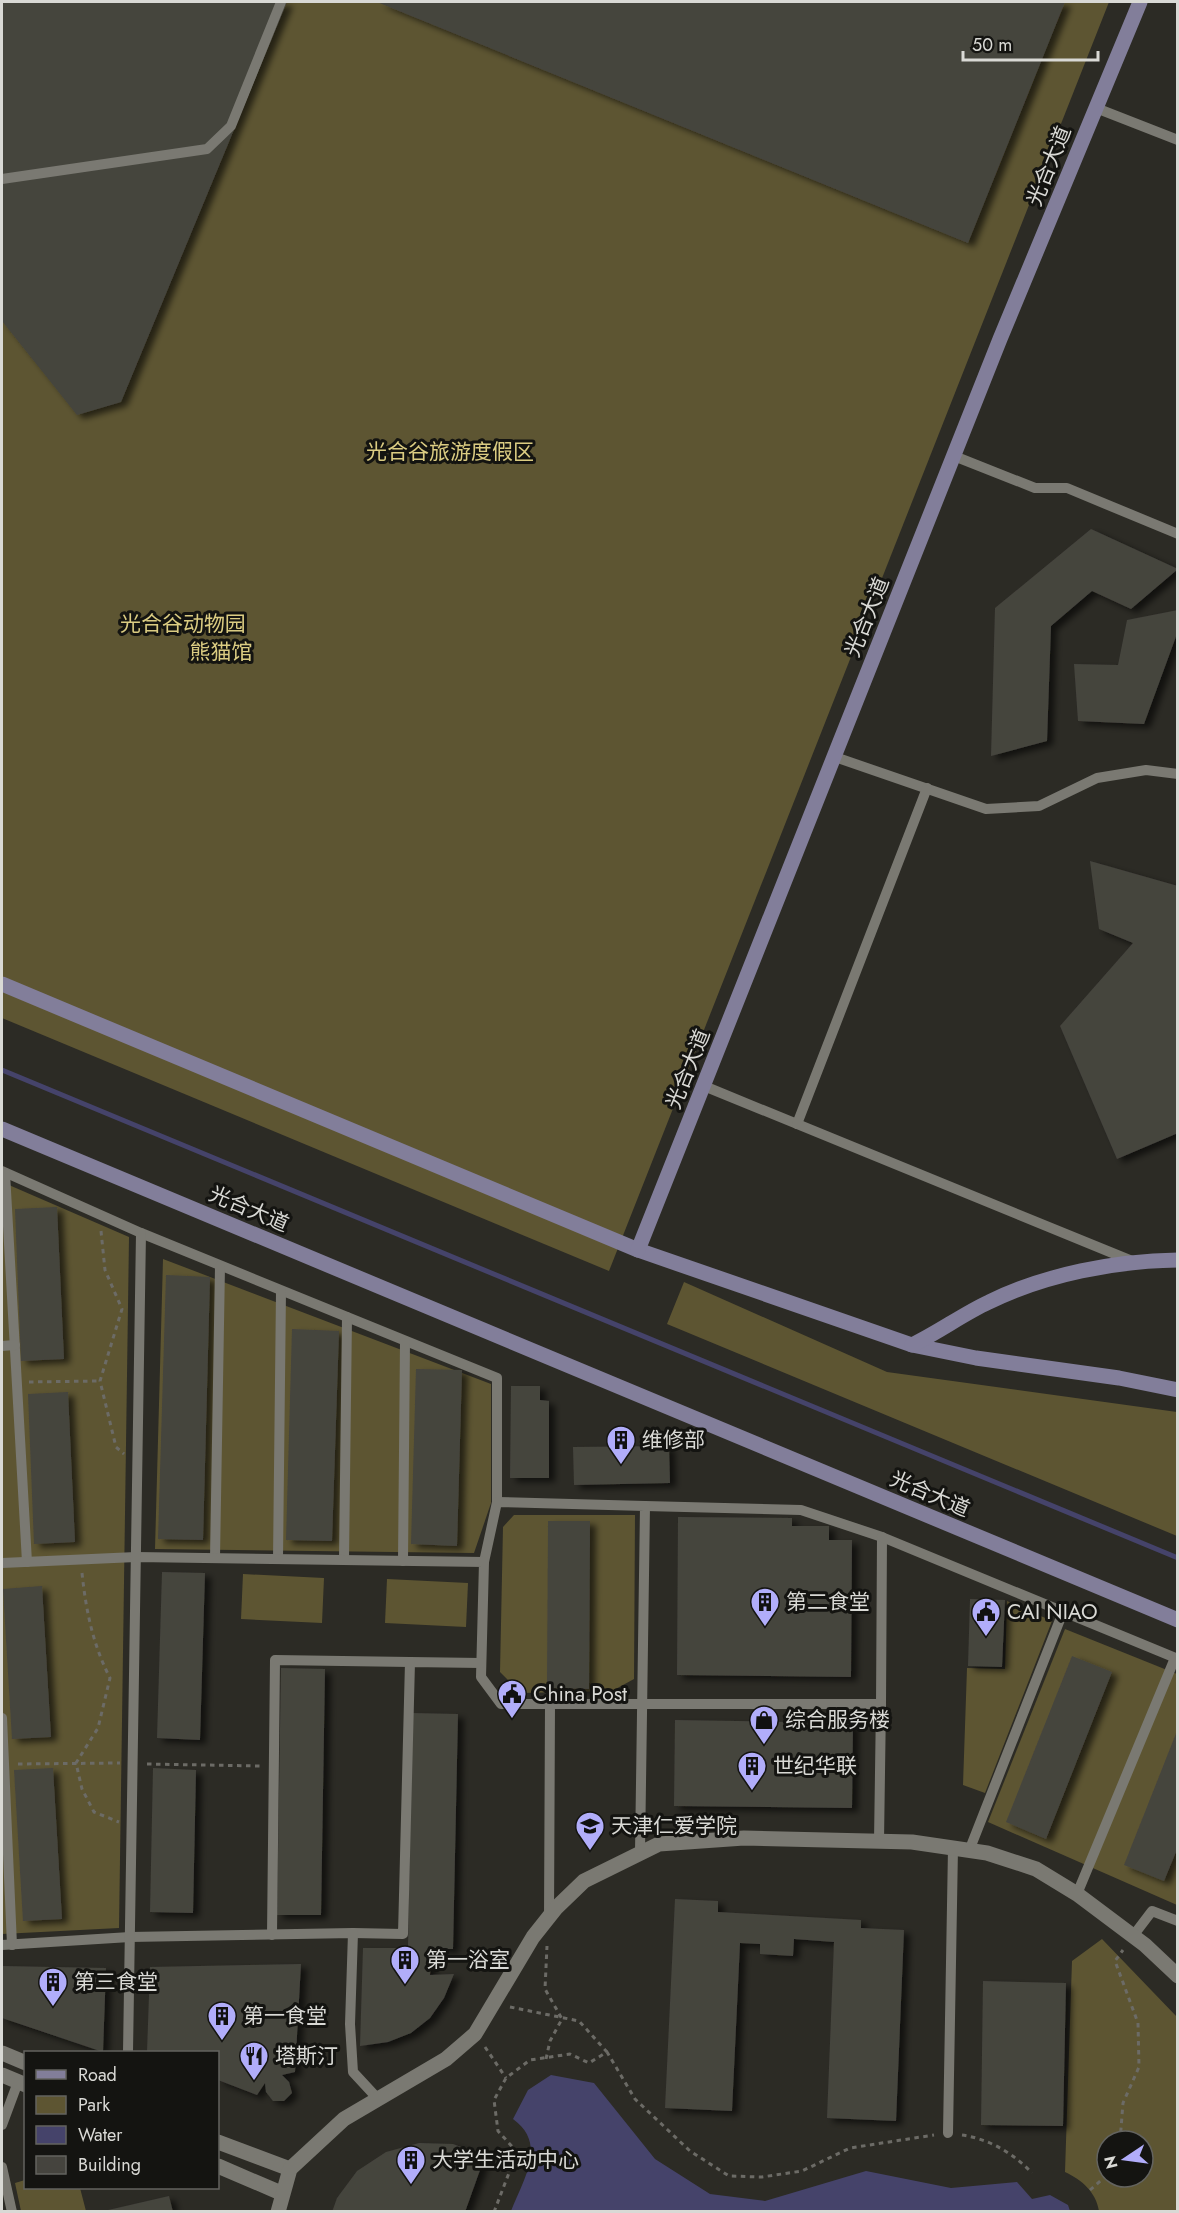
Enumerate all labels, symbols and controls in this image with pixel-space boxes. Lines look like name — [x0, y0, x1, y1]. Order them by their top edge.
scale bar — [963, 24, 1098, 62]
text: 50 m — [972, 32, 1012, 58]
street label: 光合大道 — [1019, 121, 1079, 211]
park label: 光合谷旅游度假区 — [366, 437, 534, 467]
street label: 光合大道 — [837, 572, 897, 662]
park label: 光合谷动物园 — [120, 609, 246, 639]
park label: 熊猫馆 — [190, 637, 253, 667]
street label: 光合大道 — [658, 1024, 718, 1114]
street label: 光合大道 — [204, 1179, 294, 1239]
building icon: 维修部 — [605, 1424, 637, 1466]
place label: 维修部 — [642, 1425, 705, 1455]
street label: 光合大道 — [885, 1464, 975, 1524]
building icon: 第二食堂 — [749, 1586, 781, 1628]
place label: 第二食堂 — [786, 1587, 870, 1617]
public building icon: CAI NIAO — [970, 1596, 1002, 1638]
place label: CAI NIAO — [1007, 1597, 1098, 1627]
public building icon: China Post — [496, 1678, 528, 1720]
place label: China Post — [533, 1679, 627, 1709]
shop icon: 综合服务楼 — [748, 1704, 780, 1746]
place label: 综合服务楼 — [785, 1705, 890, 1735]
building icon: 世纪华联 — [736, 1750, 768, 1792]
place label: 世纪华联 — [773, 1751, 857, 1781]
school or university icon: 天津仁爱学院 — [574, 1810, 606, 1852]
place label: 天津仁爱学院 — [611, 1811, 737, 1841]
building icon: 第一浴室 — [389, 1944, 421, 1986]
place label: 第一浴室 — [426, 1945, 510, 1975]
building icon: 第三食堂 — [37, 1966, 69, 2008]
place label: 第三食堂 — [74, 1967, 158, 1997]
building icon: 第一食堂 — [206, 2000, 238, 2042]
place label: 第一食堂 — [243, 2001, 327, 2031]
restaurant icon: 塔斯汀 — [238, 2040, 270, 2082]
place label: 塔斯汀 — [275, 2041, 338, 2071]
legend — [24, 2051, 219, 2189]
text: Road — [78, 2062, 117, 2088]
text: Park — [78, 2092, 110, 2118]
text: Water — [78, 2122, 123, 2148]
north arrow — [1095, 2129, 1155, 2189]
building icon: 大学生活动中心 — [395, 2144, 427, 2186]
place label: 大学生活动中心 — [432, 2145, 579, 2175]
text: Building — [78, 2152, 141, 2178]
text: N — [1098, 2153, 1124, 2171]

